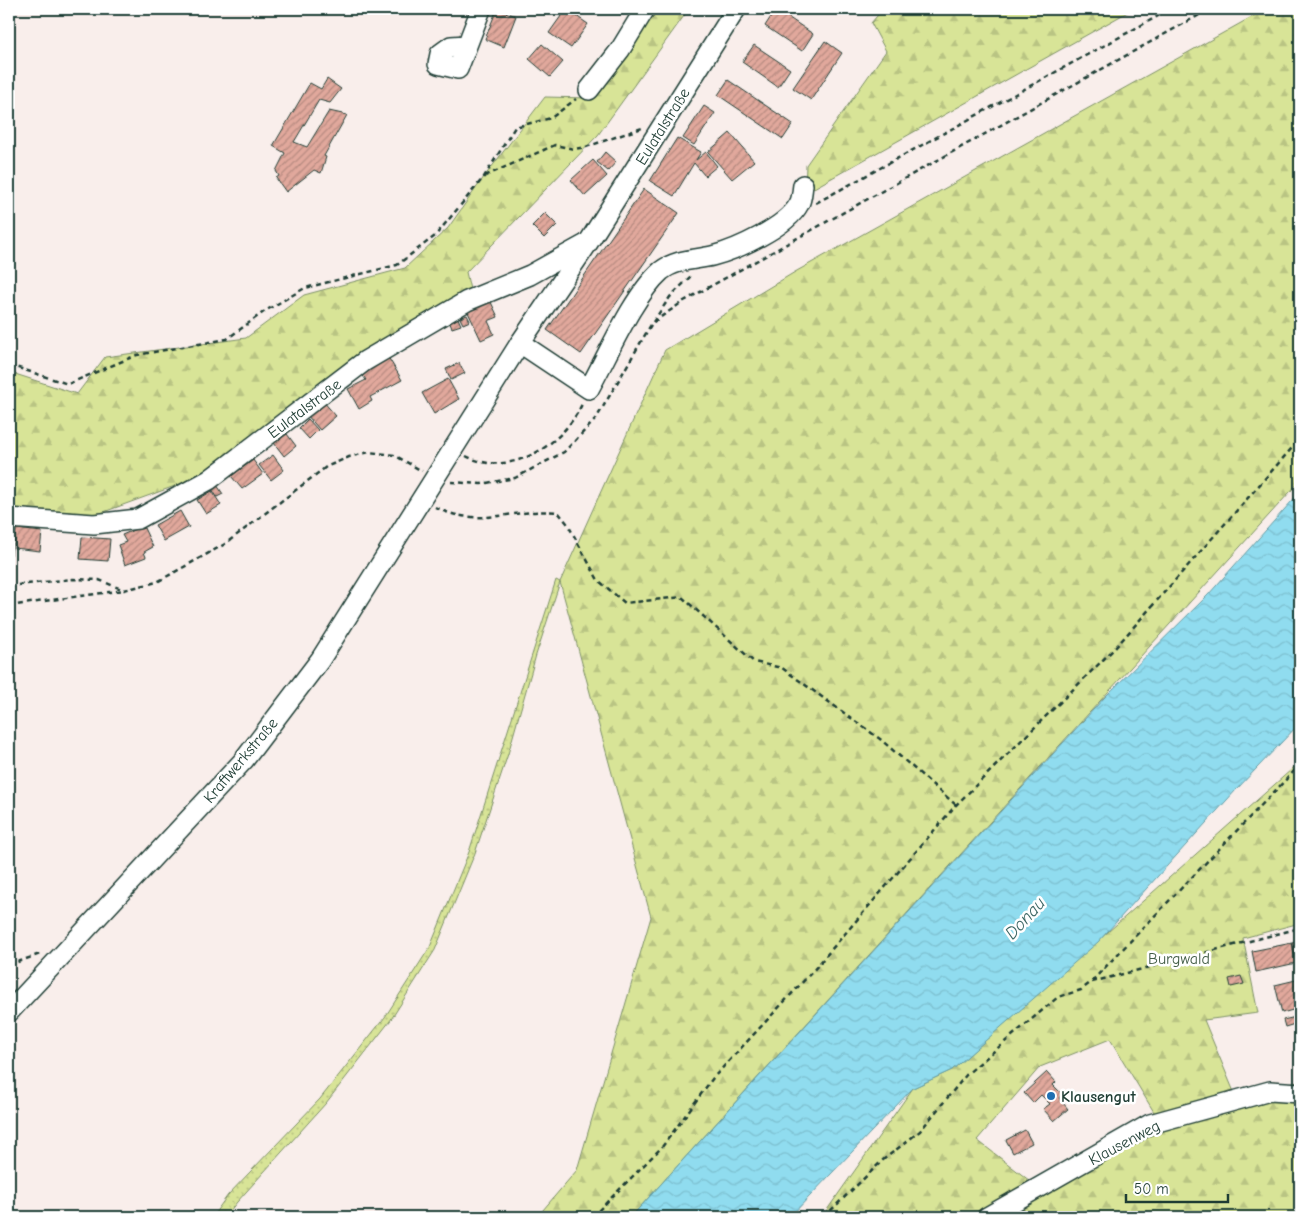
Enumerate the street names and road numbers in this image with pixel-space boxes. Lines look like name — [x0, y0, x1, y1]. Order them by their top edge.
street label: Eulatalstraße — [632, 85, 694, 168]
street label: Eulatalstraße — [264, 375, 345, 442]
street label: Kraftwerkstraße — [200, 714, 282, 807]
street label: Klausenweg — [1086, 1117, 1163, 1169]

